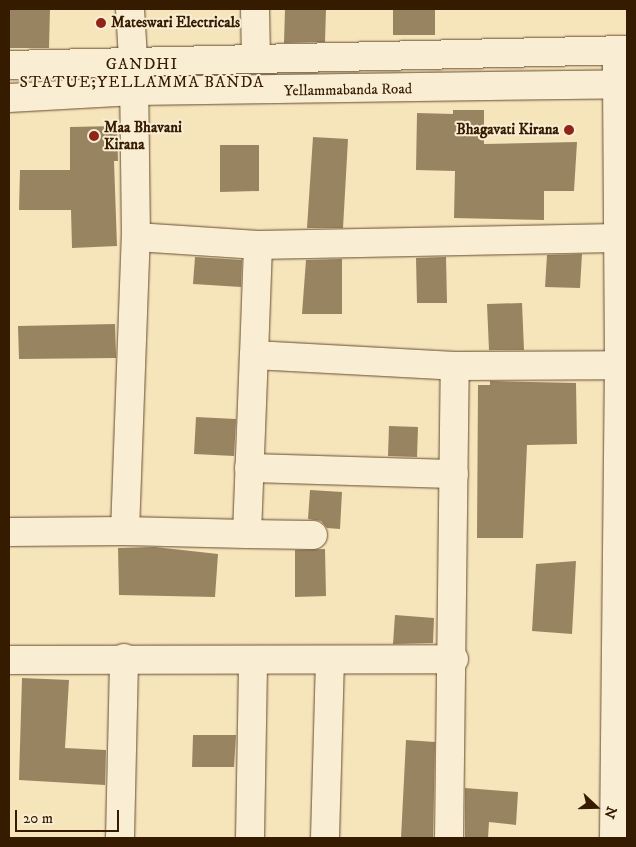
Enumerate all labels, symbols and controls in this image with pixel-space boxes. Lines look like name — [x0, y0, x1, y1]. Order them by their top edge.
place label: Mateswari Electricals — [111, 14, 240, 32]
marker: Mateswari Electricals — [95, 17, 107, 29]
district label: GANDHI STATUE;YELLAMMA BANDA — [17, 54, 267, 92]
street label: Yellammabanda Road — [284, 80, 412, 100]
place label: Maa Bhavani Kirana — [104, 118, 182, 153]
place label: Bhagavati Kirana — [456, 121, 559, 139]
marker: Bhagavati Kirana — [563, 124, 575, 136]
marker: Maa Bhavani Kirana — [88, 130, 100, 142]
north arrow — [571, 782, 621, 832]
scale bar — [18, 800, 121, 832]
text: N — [600, 804, 620, 821]
text: 20 m — [23, 809, 53, 828]

